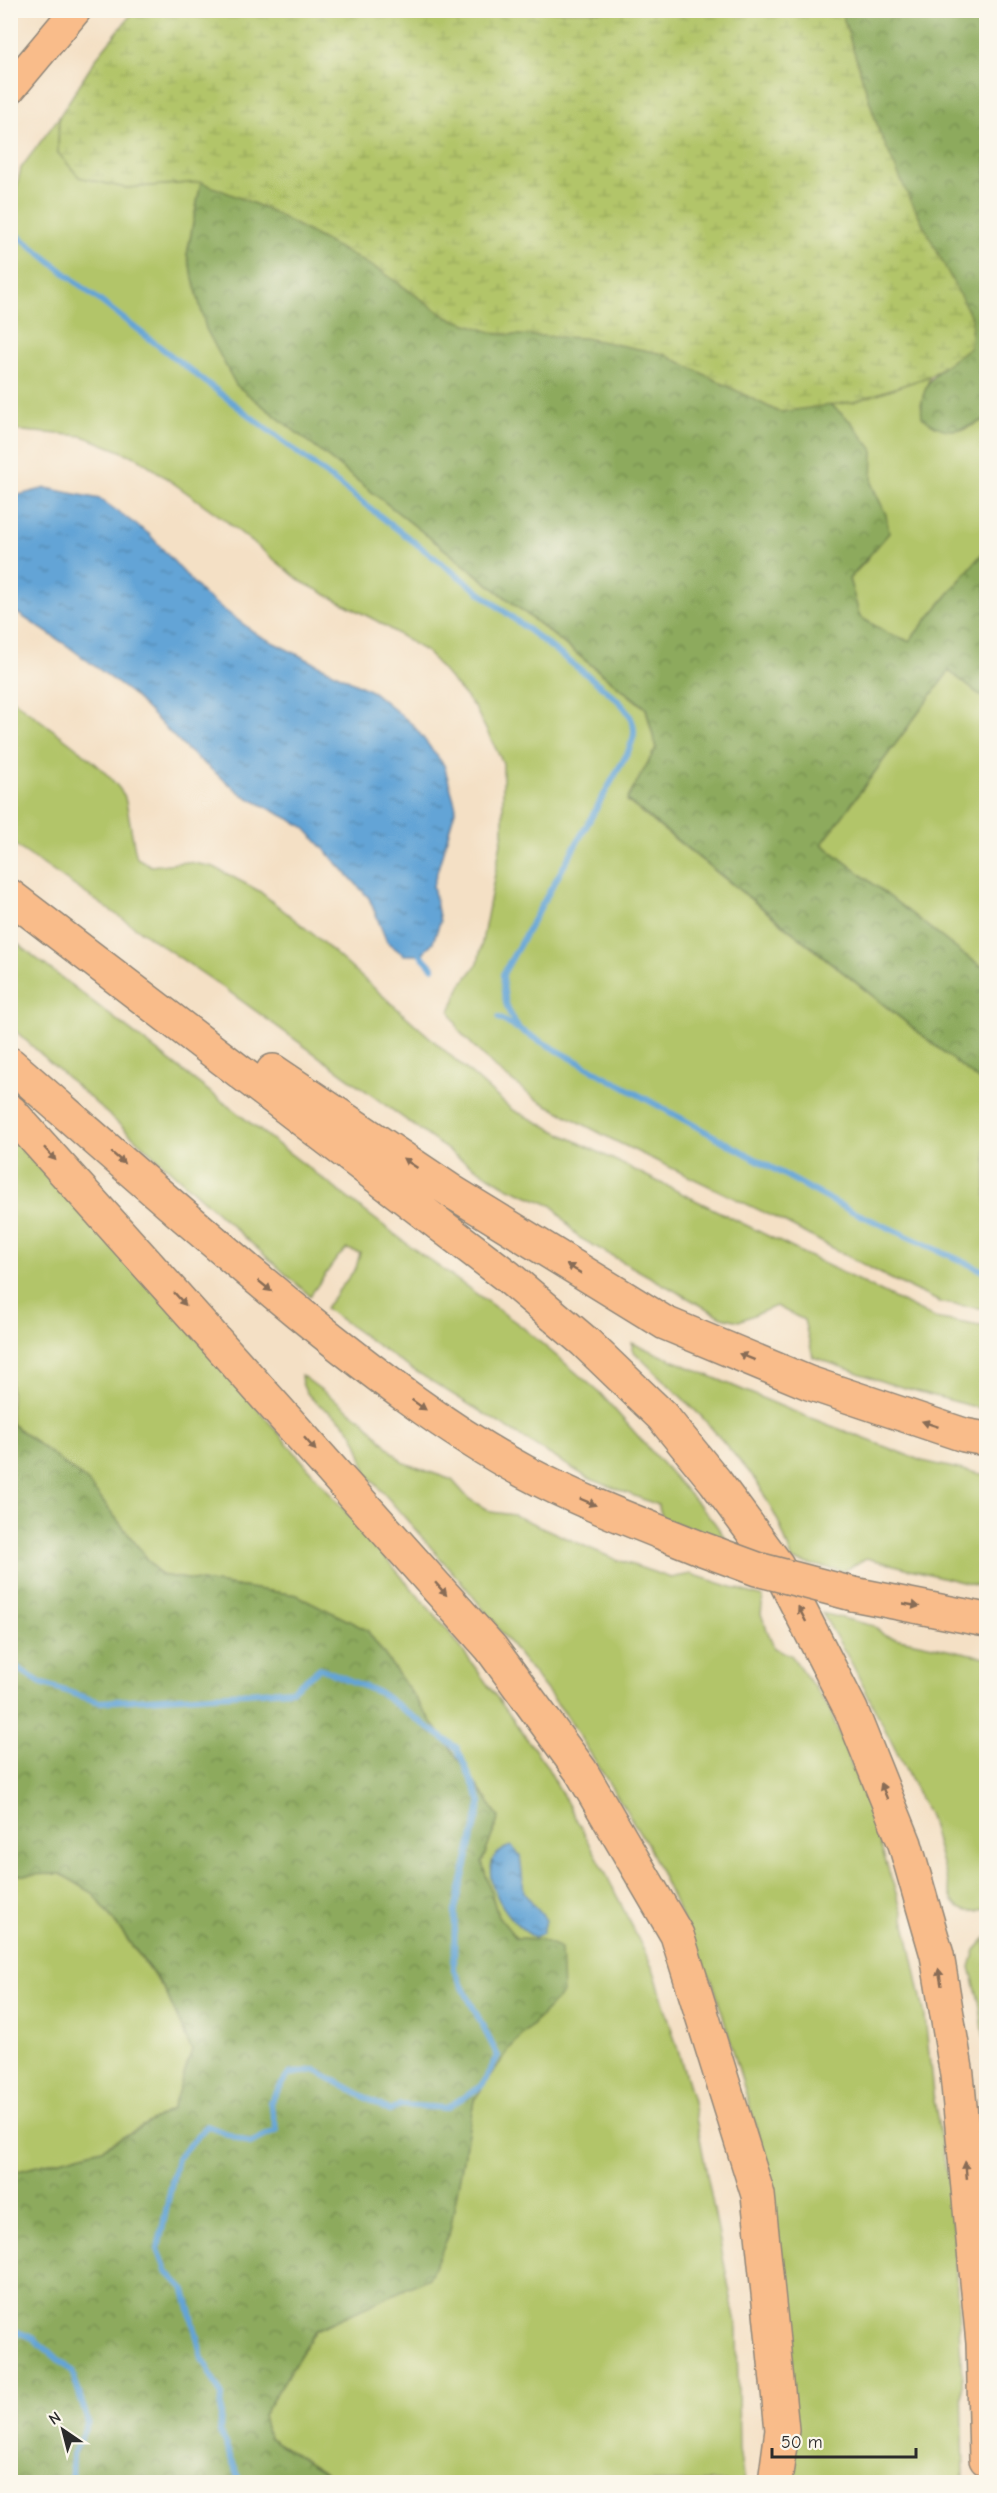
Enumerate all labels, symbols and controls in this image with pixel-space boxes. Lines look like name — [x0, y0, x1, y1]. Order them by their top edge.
one-way arrow — [43, 1146, 56, 1161]
one-way arrow — [110, 1151, 125, 1164]
one-way arrow — [402, 1158, 418, 1169]
one-way arrow — [565, 1264, 582, 1274]
one-way arrow — [257, 1279, 273, 1292]
one-way arrow — [173, 1291, 186, 1306]
one-way arrow — [738, 1352, 756, 1361]
one-way arrow — [411, 1399, 427, 1410]
one-way arrow — [921, 1419, 939, 1428]
one-way arrow — [303, 1436, 316, 1451]
one-way arrow — [579, 1498, 597, 1507]
one-way arrow — [434, 1581, 447, 1597]
one-way arrow — [901, 1601, 920, 1610]
one-way arrow — [797, 1605, 807, 1622]
one-way arrow — [878, 1781, 888, 1799]
one-way arrow — [936, 1967, 945, 1986]
one-way arrow — [961, 2160, 971, 2179]
north arrow — [33, 2400, 93, 2460]
text: N — [46, 2408, 64, 2429]
scale bar — [772, 2421, 916, 2459]
text: 50 m — [781, 2432, 823, 2453]

